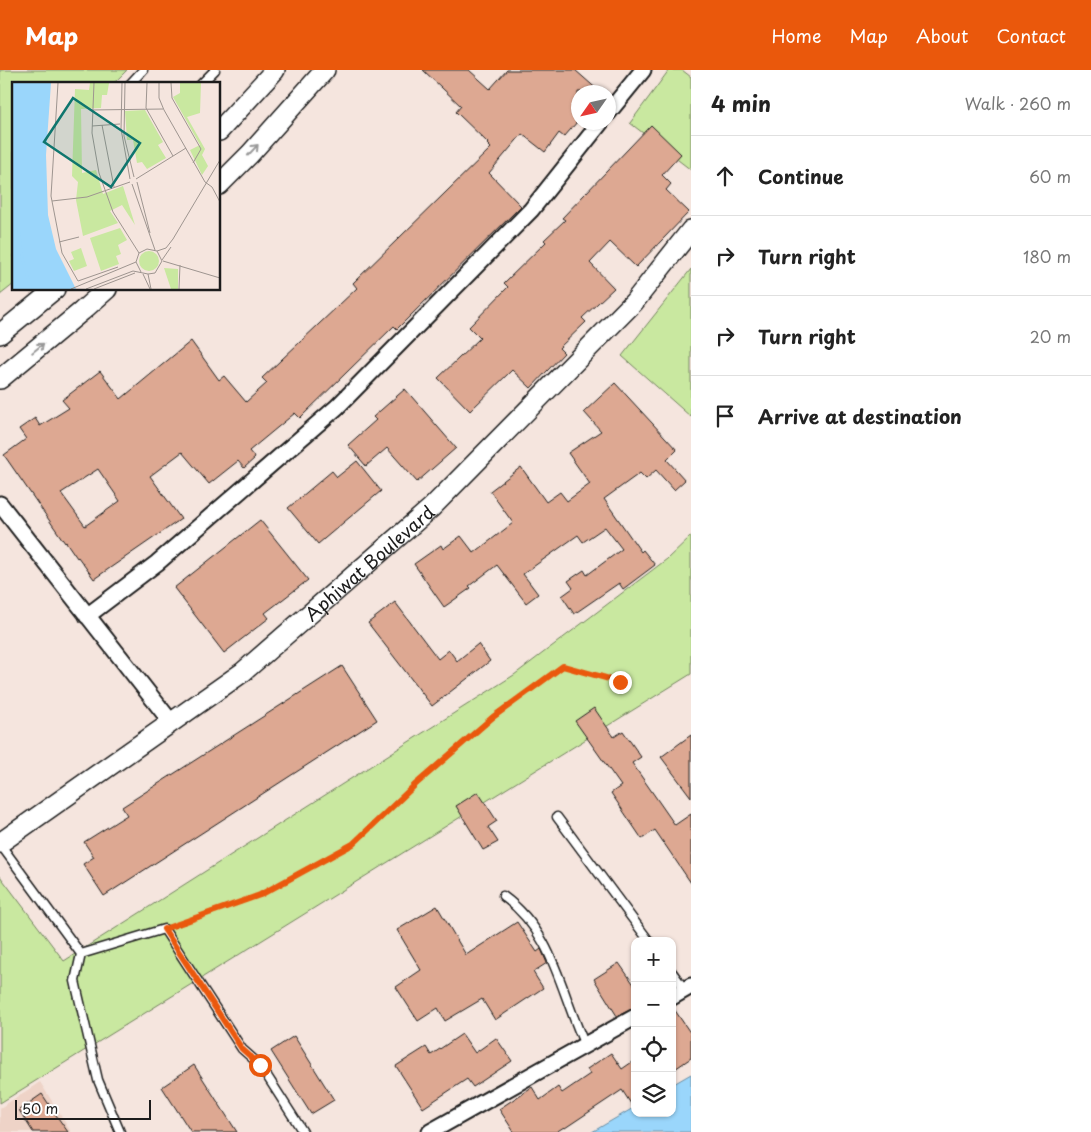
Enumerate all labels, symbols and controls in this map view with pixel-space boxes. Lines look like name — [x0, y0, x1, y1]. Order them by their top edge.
text: Map — [25, 17, 78, 53]
text: Home — [771, 22, 821, 49]
text: Map — [849, 22, 888, 49]
text: About — [916, 22, 968, 49]
text: Contact — [996, 22, 1066, 49]
inset map — [12, 82, 220, 290]
north arrow — [571, 85, 616, 130]
text: 4 min — [711, 87, 771, 119]
text: Walk · 260 m — [965, 91, 1071, 115]
one-way arrow — [247, 144, 259, 157]
icon: ahead — [711, 162, 739, 190]
text: Continue — [758, 162, 844, 190]
text: 60 m — [1029, 164, 1071, 188]
icon: right — [711, 242, 739, 270]
text: Turn right — [758, 242, 856, 270]
text: 180 m — [1023, 244, 1071, 268]
icon: right — [711, 322, 739, 350]
text: Turn right — [758, 322, 856, 350]
text: 20 m — [1030, 324, 1071, 348]
one-way arrow — [31, 342, 44, 353]
icon: arrive — [711, 402, 739, 430]
text: Arrive at destination — [758, 402, 962, 430]
street label: Aphiwat Boulevard — [298, 498, 440, 627]
route end — [609, 671, 632, 694]
map controls — [631, 937, 676, 1117]
button: + — [631, 937, 676, 982]
button: − — [631, 982, 676, 1027]
button: locate — [631, 1027, 676, 1072]
route start — [249, 1054, 272, 1077]
button: layers — [631, 1072, 676, 1117]
scale bar — [15, 1097, 151, 1120]
text: 50 m — [22, 1098, 58, 1119]

